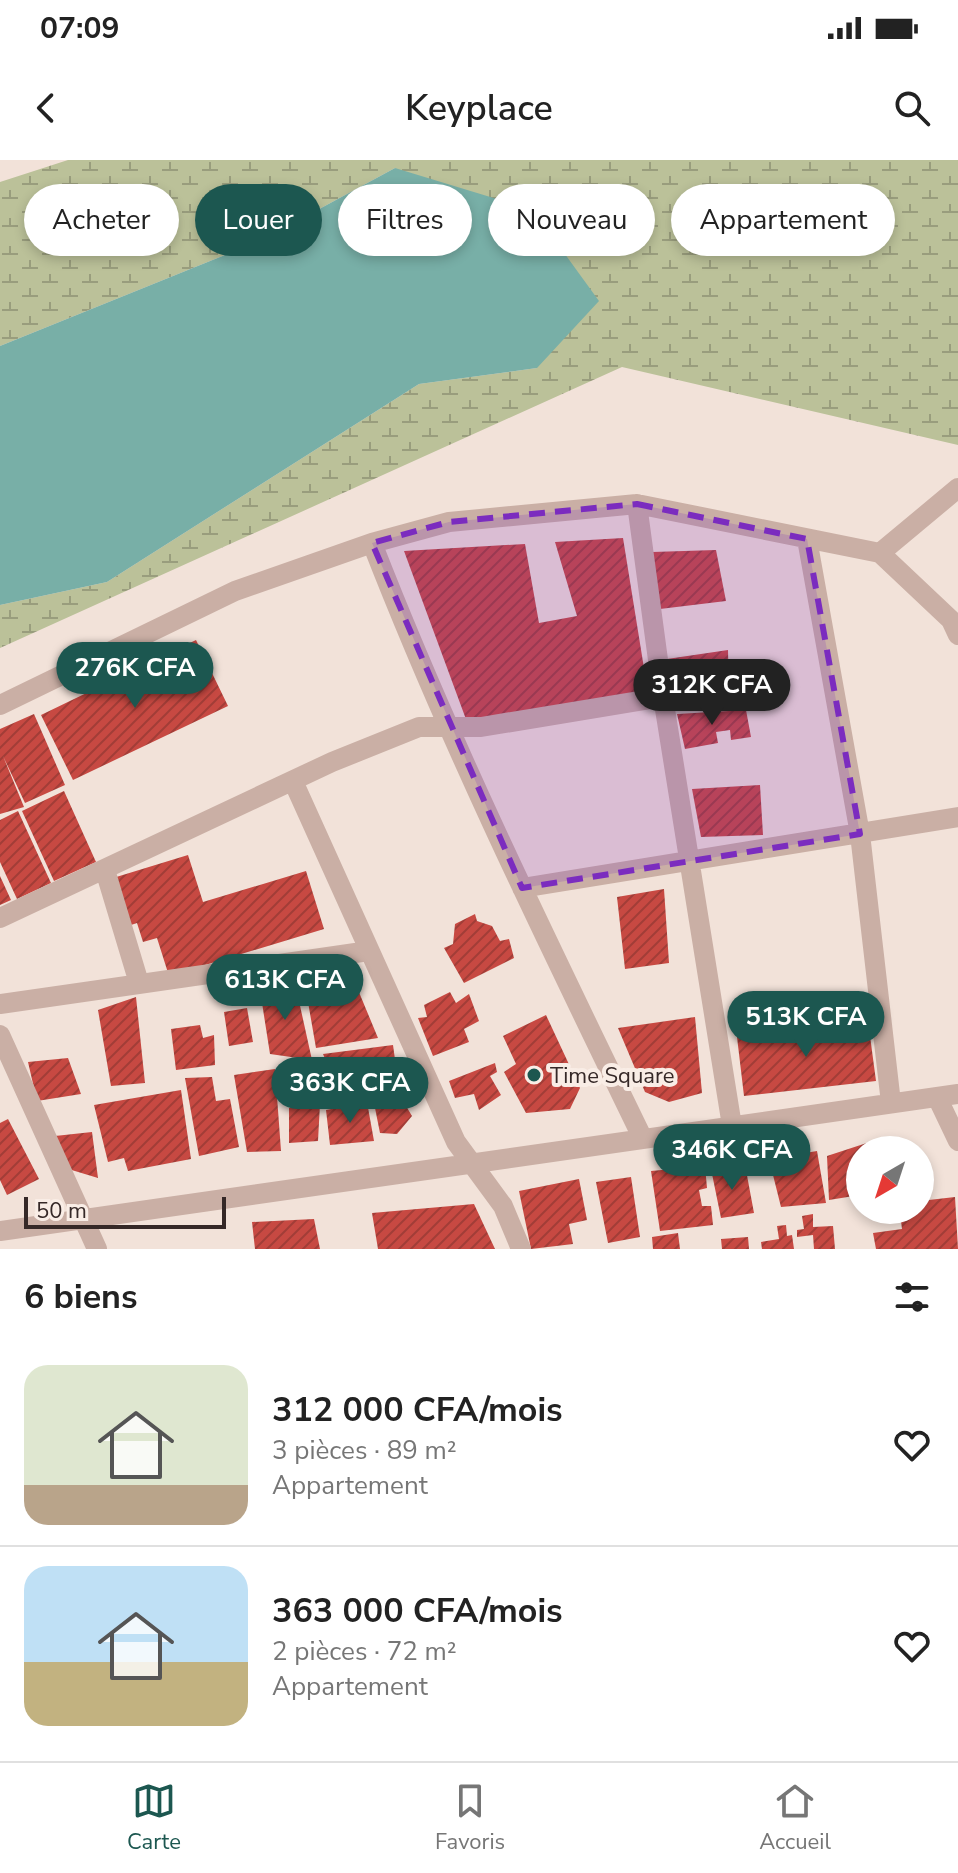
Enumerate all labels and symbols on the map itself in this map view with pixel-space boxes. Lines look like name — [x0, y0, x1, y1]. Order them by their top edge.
pin: 276K CFA — [52, 642, 218, 710]
pin: 312K CFA — [629, 659, 795, 727]
pin: 613K CFA — [202, 954, 368, 1022]
pin: 513K CFA — [723, 991, 889, 1059]
pin: 363K CFA — [267, 1057, 433, 1125]
place label: Time Square — [550, 1061, 674, 1091]
marker: Time Square — [525, 1066, 543, 1084]
pin: 346K CFA — [649, 1124, 815, 1192]
north arrow — [846, 1136, 934, 1224]
scale bar — [24, 1193, 226, 1229]

